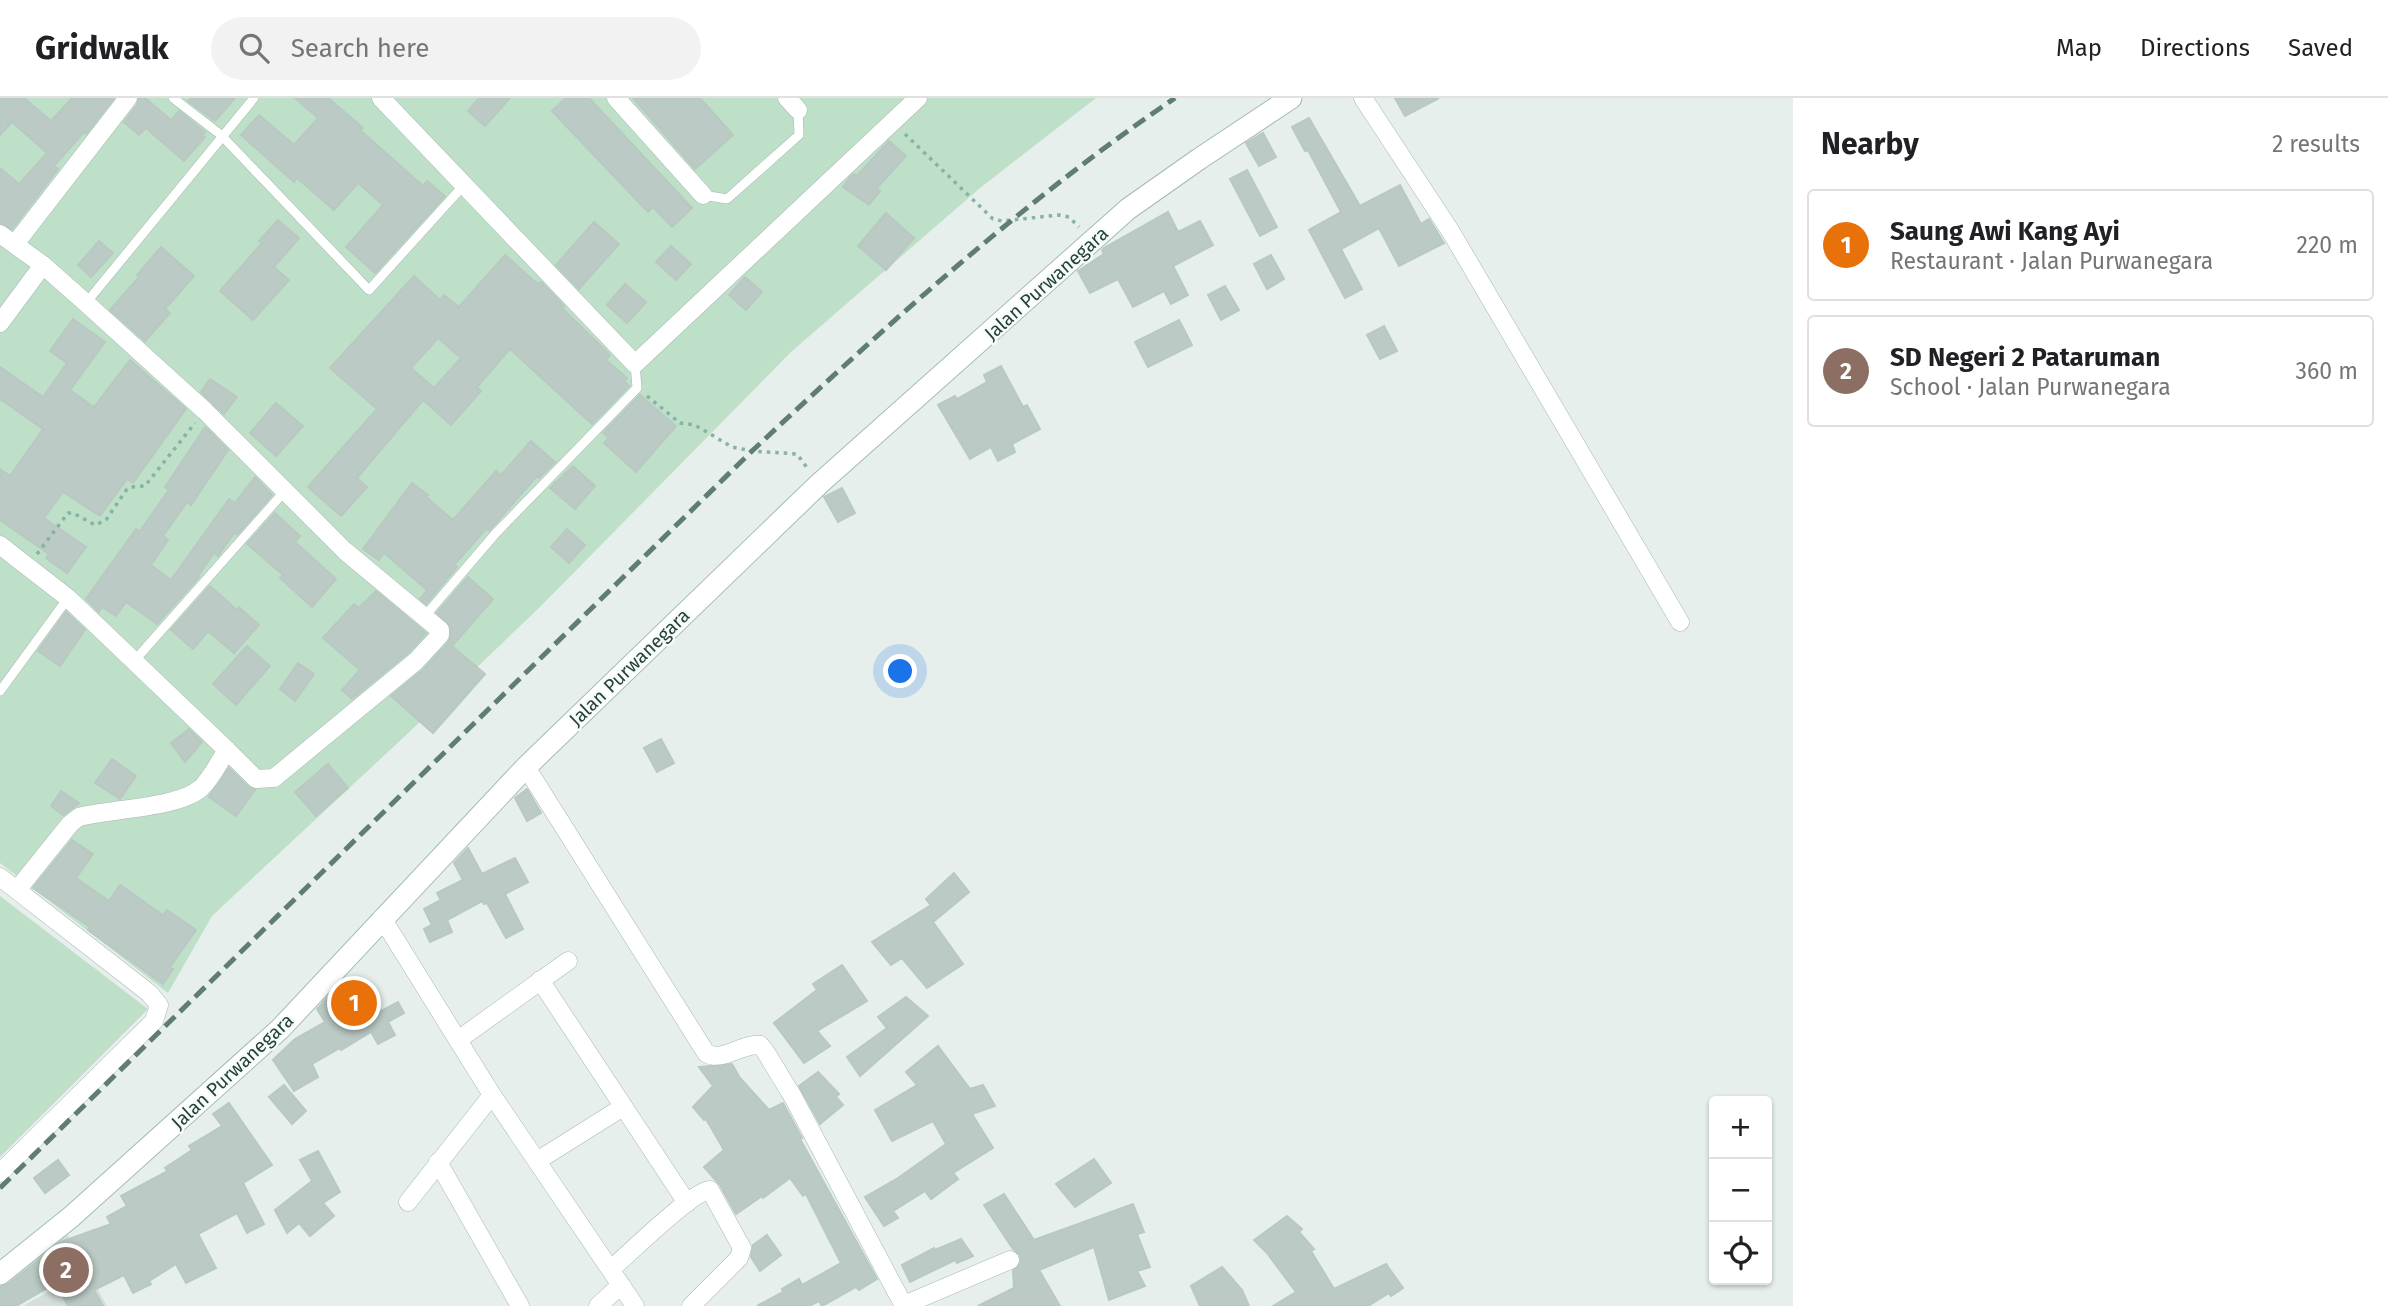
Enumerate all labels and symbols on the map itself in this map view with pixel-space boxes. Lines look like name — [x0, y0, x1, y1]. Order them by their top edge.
street label: Jalan Purwanegara — [980, 222, 1113, 345]
street label: Jalan Purwanegara — [564, 604, 694, 731]
your location — [883, 654, 917, 688]
pin: 1 — [331, 977, 377, 1029]
street label: Jalan Purwanegara — [166, 1009, 298, 1134]
pin: 2 — [43, 1244, 89, 1296]

